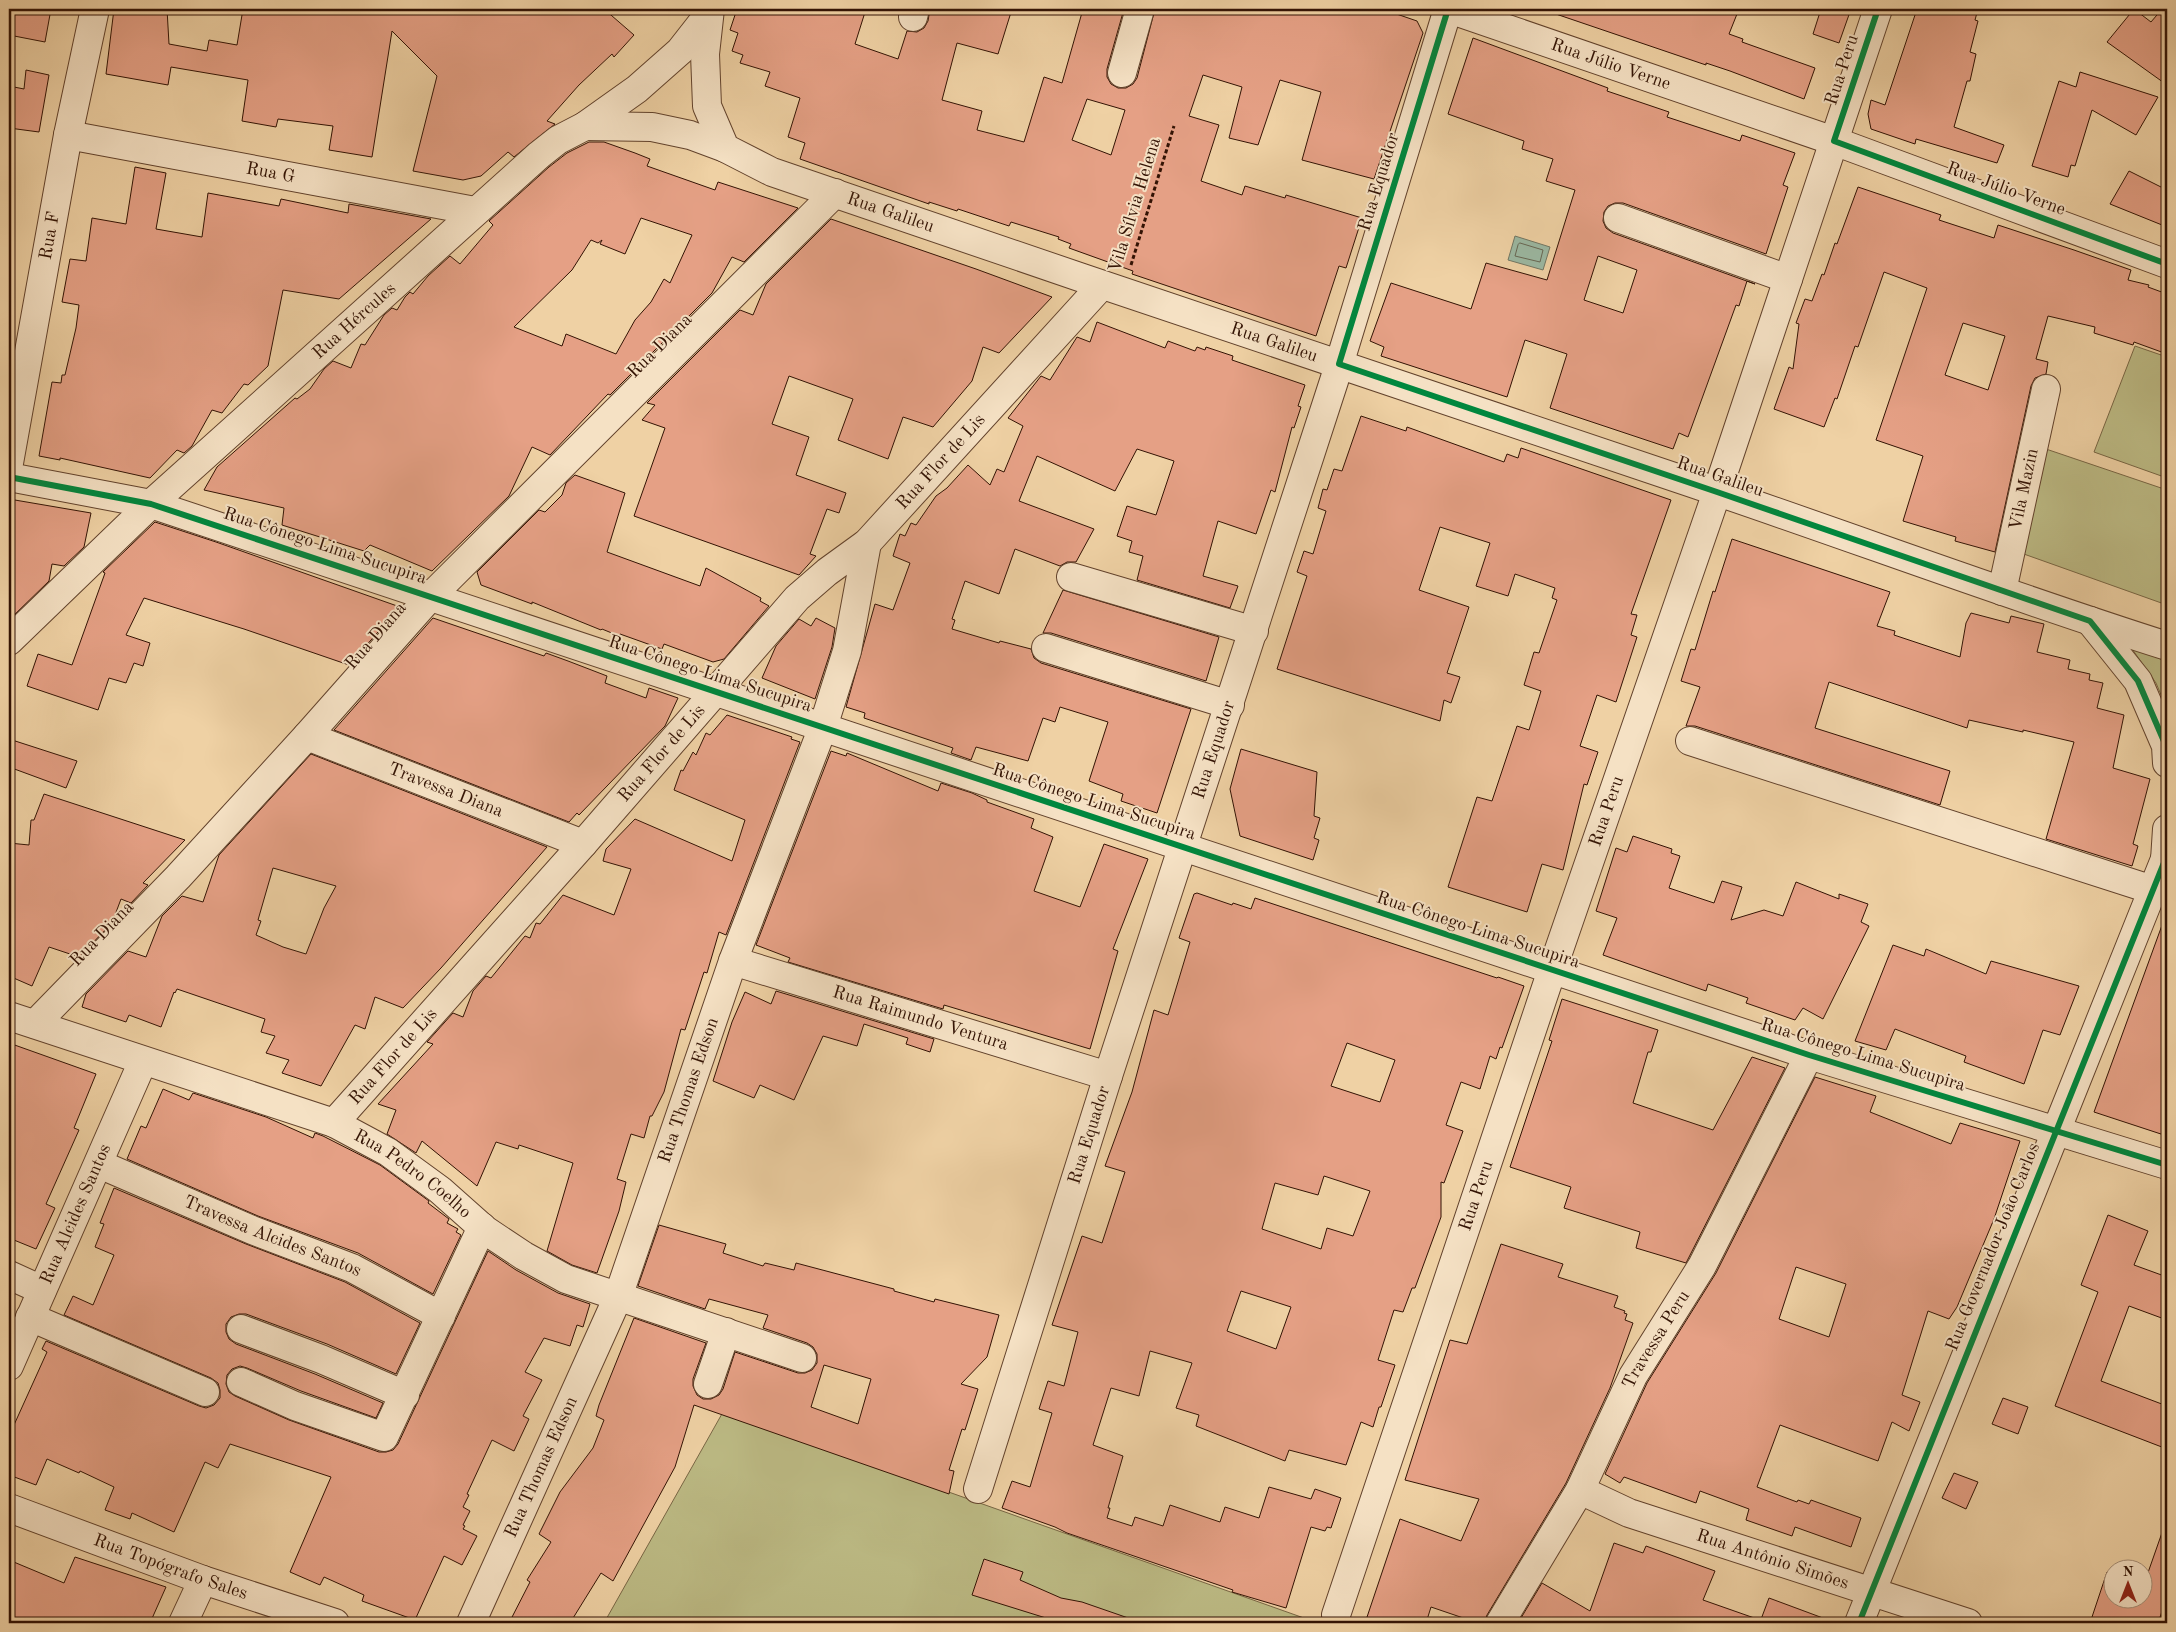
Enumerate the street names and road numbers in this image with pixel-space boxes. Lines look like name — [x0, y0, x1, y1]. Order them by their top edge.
street label: Rua Peru — [1822, 32, 1862, 108]
street label: Rua Júlio Verne — [1549, 36, 1673, 93]
street label: Rua Equador — [1355, 130, 1403, 233]
street label: Vila Sílvia Helena — [1106, 135, 1164, 275]
street label: Rua G — [245, 159, 296, 186]
street label: Rua Júlio Verne — [1944, 159, 2068, 219]
street label: Rua Galileu — [845, 189, 937, 236]
street label: Rua F — [37, 210, 63, 261]
street label: Rua Hércules — [310, 279, 400, 363]
street label: Rua Diana — [624, 310, 696, 382]
street label: Rua Galileu — [1228, 320, 1320, 366]
street label: Rua Flor de Lis — [893, 410, 989, 513]
street label: Vila Mazin — [2006, 446, 2042, 532]
street label: Rua Galileu — [1674, 454, 1766, 500]
street label: Rua Cônego Lima Sucupira — [221, 505, 429, 587]
street label: Rua Diana — [342, 599, 410, 673]
street label: Rua Cônego Lima Sucupira — [606, 633, 814, 715]
street label: Rua Equador — [1190, 698, 1239, 801]
street label: Rua Flor de Lis — [615, 701, 709, 806]
street label: Travessa Diana — [386, 760, 506, 821]
street label: Rua Cônego Lima Sucupira — [990, 761, 1198, 843]
street label: Rua Peru — [1586, 774, 1627, 849]
street label: Rua Cônego Lima Sucupira — [1374, 889, 1582, 971]
street label: Rua Diana — [67, 898, 137, 970]
street label: Rua Raimundo Ventura — [830, 983, 1010, 1054]
street label: Rua Flor de Lis — [346, 1005, 441, 1108]
street label: Rua Thomas Edson — [656, 1015, 722, 1165]
street label: Rua Cônego Lima Sucupira — [1759, 1015, 1968, 1095]
street label: Rua Equador — [1065, 1083, 1114, 1187]
street label: Rua Pedro Coelho — [351, 1126, 474, 1222]
street label: Rua Governador João Carlos — [1943, 1140, 2043, 1354]
street label: Rua Alcides Santos — [37, 1141, 115, 1287]
street label: Rua Peru — [1456, 1158, 1497, 1233]
street label: Travessa Alcides Santos — [181, 1193, 365, 1280]
street label: Travessa Peru — [1619, 1287, 1693, 1391]
street label: Rua Thomas Edson — [502, 1394, 581, 1540]
street label: Rua Antônio Simões — [1694, 1526, 1851, 1593]
street label: Rua Topógrafo Sales — [91, 1531, 250, 1603]

